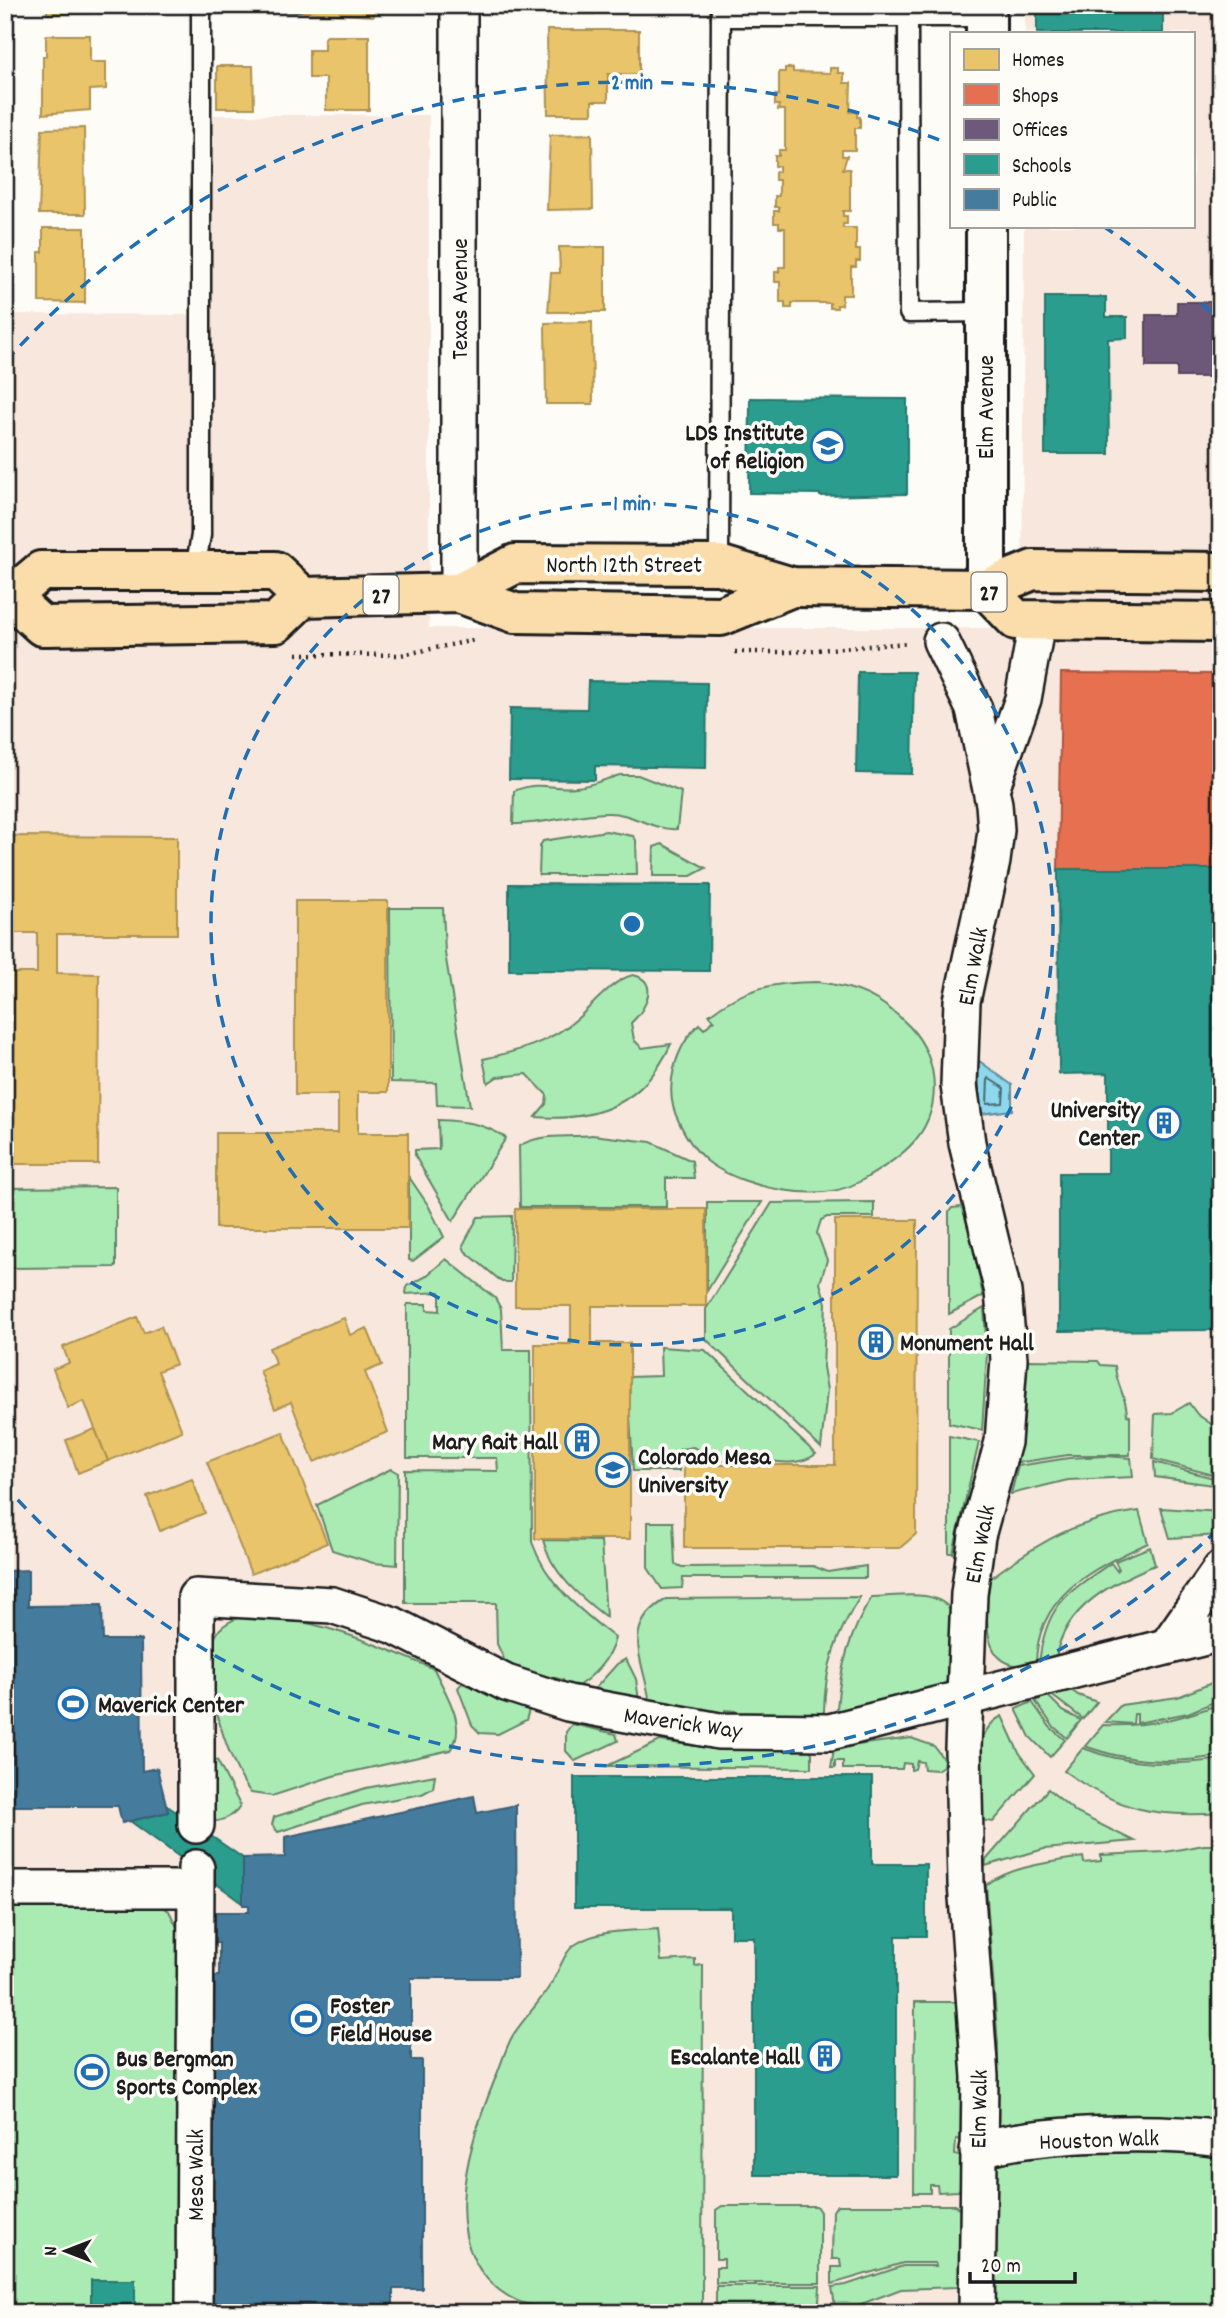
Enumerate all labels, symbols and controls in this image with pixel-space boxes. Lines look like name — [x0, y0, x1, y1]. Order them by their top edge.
legend — [950, 32, 1194, 228]
text: Homes — [1012, 47, 1065, 77]
text: 2 min — [611, 70, 653, 100]
text: Shops — [1012, 83, 1059, 113]
text: Offices — [1012, 117, 1068, 147]
text: Schools — [1012, 153, 1072, 183]
text: Public — [1012, 187, 1057, 217]
street label: Texas Avenue — [445, 238, 479, 360]
street label: Elm Avenue — [971, 355, 1005, 459]
place label: LDS Institute of Religion — [685, 418, 804, 480]
school or university icon: LDS Institute of Religion — [809, 427, 847, 465]
text: 1 min — [613, 491, 651, 521]
street label: North 12th Street — [546, 550, 702, 584]
road number: 27 — [972, 572, 1006, 612]
road number: 27 — [364, 576, 398, 614]
centre of rings — [620, 912, 644, 936]
street label: Elm Walk — [951, 924, 999, 1009]
place label: University Center — [1050, 1095, 1141, 1157]
building icon: University Center — [1145, 1104, 1183, 1142]
building icon: Monument Hall — [857, 1323, 895, 1361]
place label: Monument Hall — [900, 1328, 1034, 1362]
building icon: Mary Rait Hall — [563, 1422, 601, 1460]
place label: Mary Rait Hall — [432, 1427, 558, 1461]
place label: Colorado Mesa University — [638, 1442, 771, 1504]
school or university icon: Colorado Mesa University — [594, 1451, 632, 1489]
street label: Elm Walk — [958, 1502, 1006, 1587]
sports icon: Maverick Center — [54, 1685, 92, 1723]
place label: Maverick Center — [98, 1690, 245, 1724]
street label: Maverick Way — [621, 1700, 745, 1750]
place label: Foster Field House — [330, 1991, 433, 2053]
sports icon: Foster Field House — [287, 2000, 325, 2038]
building icon: Escalante Hall — [806, 2037, 844, 2075]
place label: Escalante Hall — [670, 2042, 800, 2076]
place label: Bus Bergman Sports Complex — [116, 2044, 257, 2106]
sports icon: Bus Bergman Sports Complex — [73, 2053, 111, 2091]
street label: Elm Walk — [963, 2069, 999, 2149]
street label: Houston Walk — [1038, 2123, 1160, 2161]
street label: Mesa Walk — [181, 2129, 215, 2221]
north arrow — [32, 2216, 102, 2286]
scale bar — [970, 2241, 1076, 2285]
text: N — [39, 2246, 66, 2256]
text: 20 m — [981, 2253, 1021, 2283]

